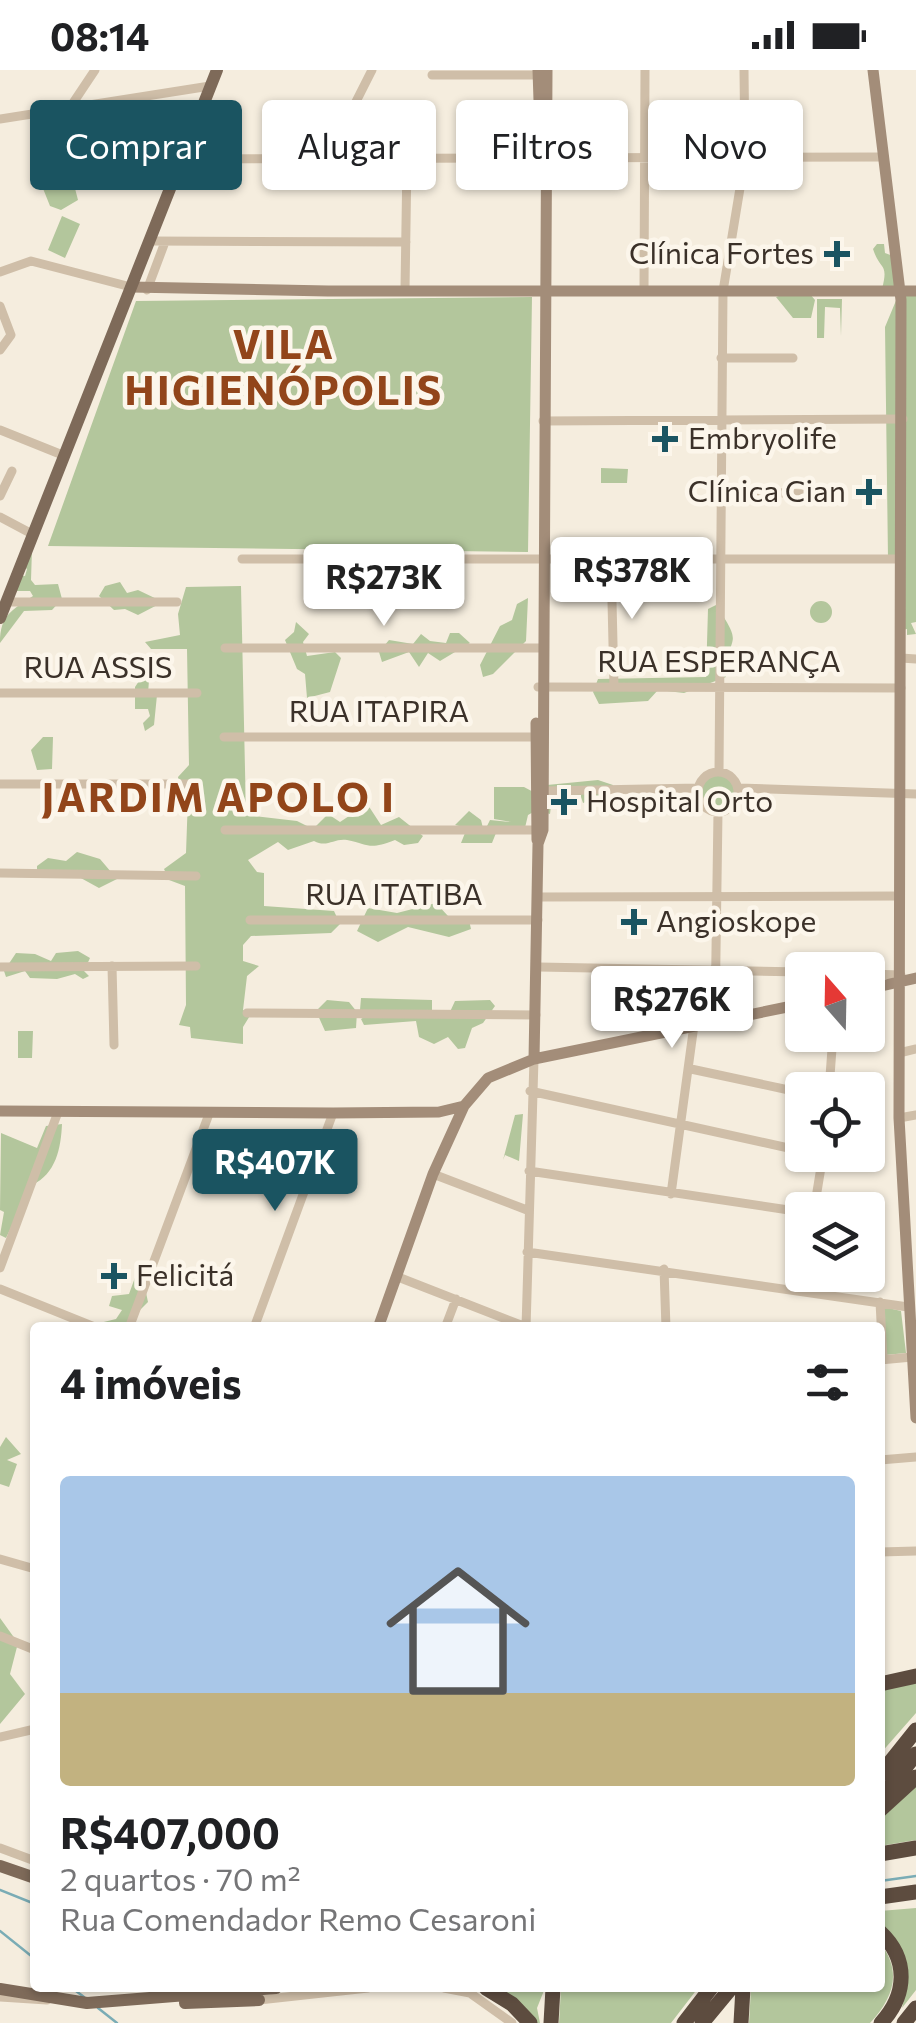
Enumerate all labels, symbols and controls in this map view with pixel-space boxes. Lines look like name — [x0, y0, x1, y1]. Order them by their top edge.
text: 08:14 — [50, 12, 149, 59]
chip: Comprar — [30, 100, 242, 190]
chip: Alugar — [262, 100, 436, 190]
chip: Filtros — [456, 100, 628, 190]
chip: Novo — [648, 100, 803, 190]
place label: Clínica Fortes — [629, 233, 814, 270]
marker: Clínica Fortes — [824, 241, 850, 267]
district label: VILA HIGIENÓPOLIS — [124, 318, 444, 413]
place label: Embryolife — [688, 418, 837, 455]
marker: Embryolife — [652, 426, 678, 452]
place label: Clínica Cian — [688, 471, 846, 508]
marker: Clínica Cian — [856, 479, 882, 505]
pin: R$378K — [551, 537, 713, 622]
pin: R$273K — [303, 544, 465, 629]
text: R$378K — [573, 549, 691, 589]
text: R$273K — [325, 556, 443, 596]
street label: RUA ESPERANÇA — [597, 641, 841, 678]
street label: RUA ASSIS — [24, 647, 172, 684]
street label: RUA ITAPIRA — [289, 691, 469, 728]
district label: JARDIM APOLO I — [42, 771, 396, 820]
place label: Hospital Orto — [586, 781, 773, 818]
marker: Hospital Orto — [551, 789, 577, 815]
street label: RUA ITATIBA — [305, 874, 483, 911]
place label: Angioskope — [656, 901, 816, 938]
marker: Angioskope — [621, 909, 647, 935]
north arrow — [785, 952, 885, 1052]
map controls — [785, 952, 885, 1292]
pin: R$276K — [591, 966, 753, 1051]
text: R$276K — [613, 978, 731, 1018]
button: locate — [785, 1072, 885, 1172]
pin: R$407K — [194, 1129, 356, 1214]
text: R$407K — [214, 1141, 336, 1181]
button: layers — [785, 1192, 885, 1292]
place label: Felicitá — [136, 1255, 234, 1292]
marker: Felicitá — [101, 1263, 127, 1289]
icon: filters — [800, 1355, 855, 1410]
text: 4 imóveis — [60, 1356, 242, 1408]
icon: home — [368, 1541, 548, 1721]
text: R$407,000 — [60, 1806, 280, 1858]
text: 2 quartos · 70 m² — [60, 1858, 301, 1898]
text: Rua Comendador Remo Cesaroni — [60, 1898, 536, 1938]

